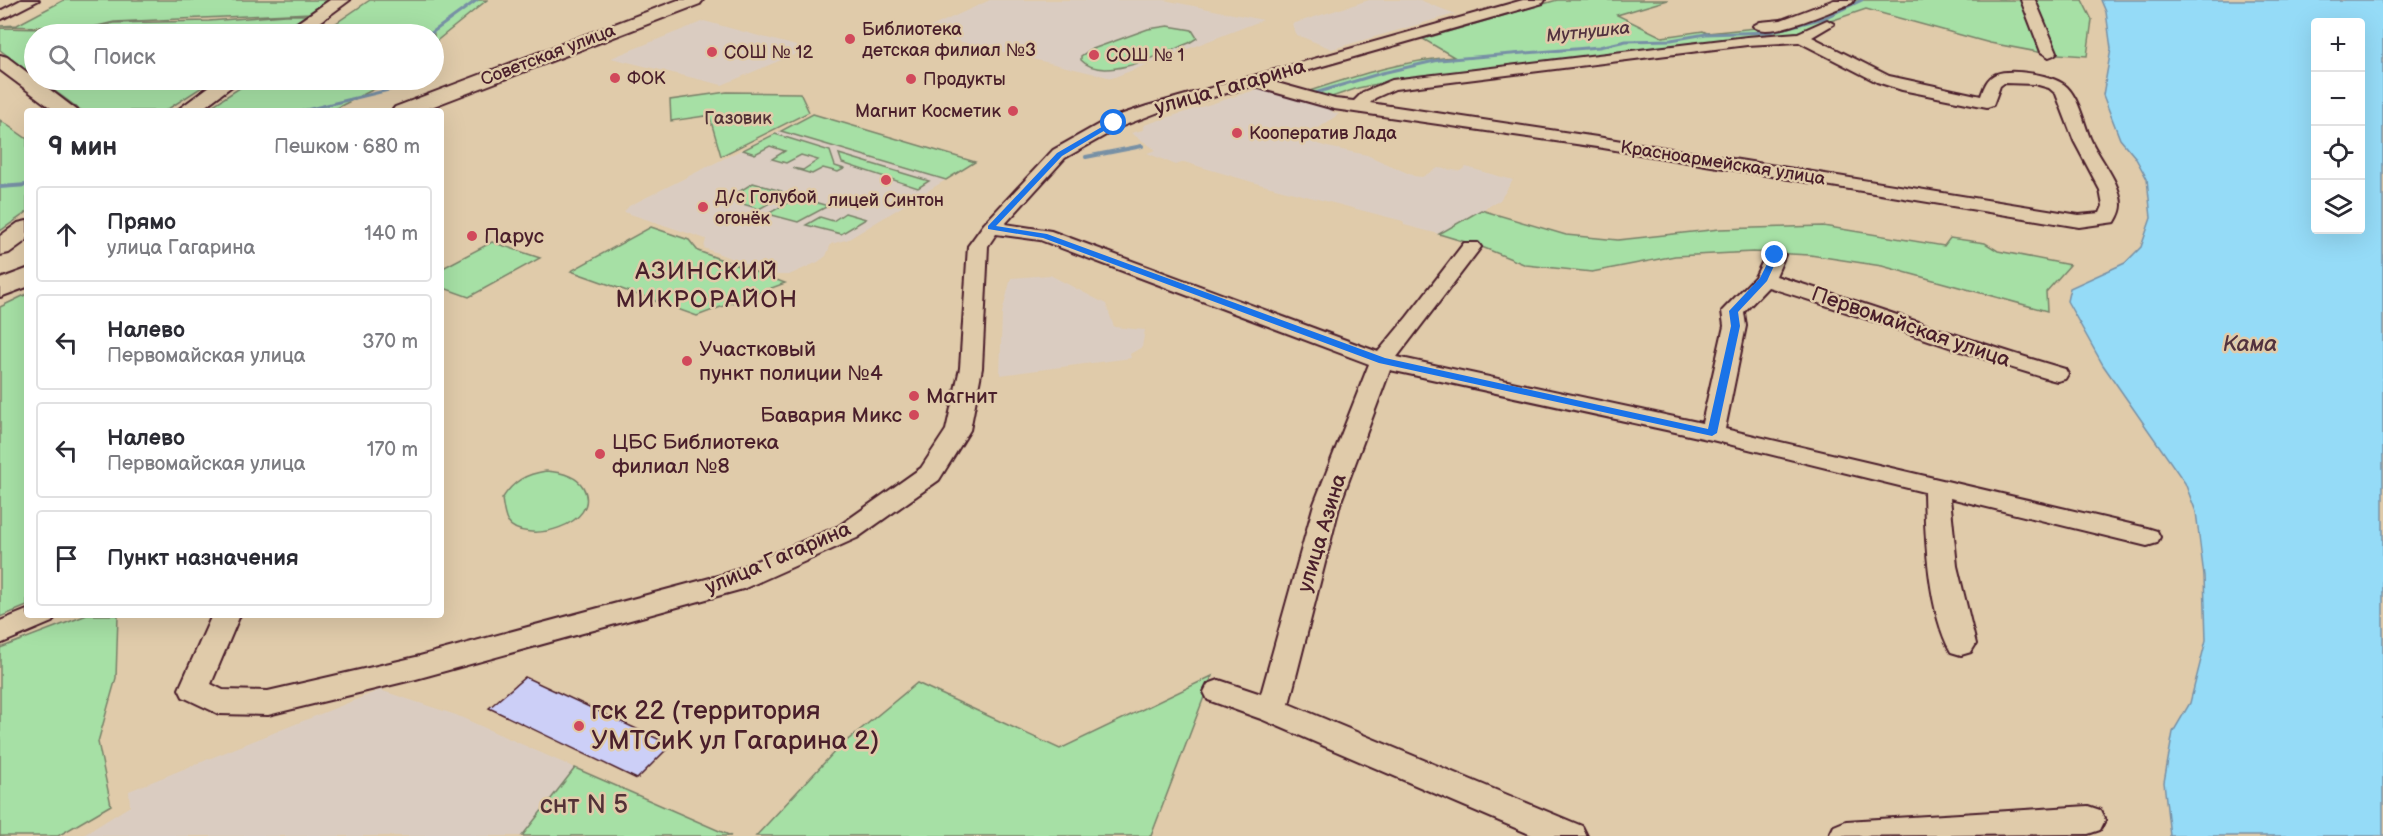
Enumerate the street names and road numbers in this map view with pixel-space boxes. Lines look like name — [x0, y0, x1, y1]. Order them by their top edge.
street label: Советская улица — [478, 20, 619, 90]
street label: улица Гагарина — [1152, 53, 1309, 120]
street label: Красноармейская улица — [1619, 136, 1827, 190]
street label: Первомайская улица — [1808, 281, 2014, 373]
street label: улица Азина — [1292, 470, 1352, 595]
street label: улица Гагарина — [701, 516, 855, 600]

